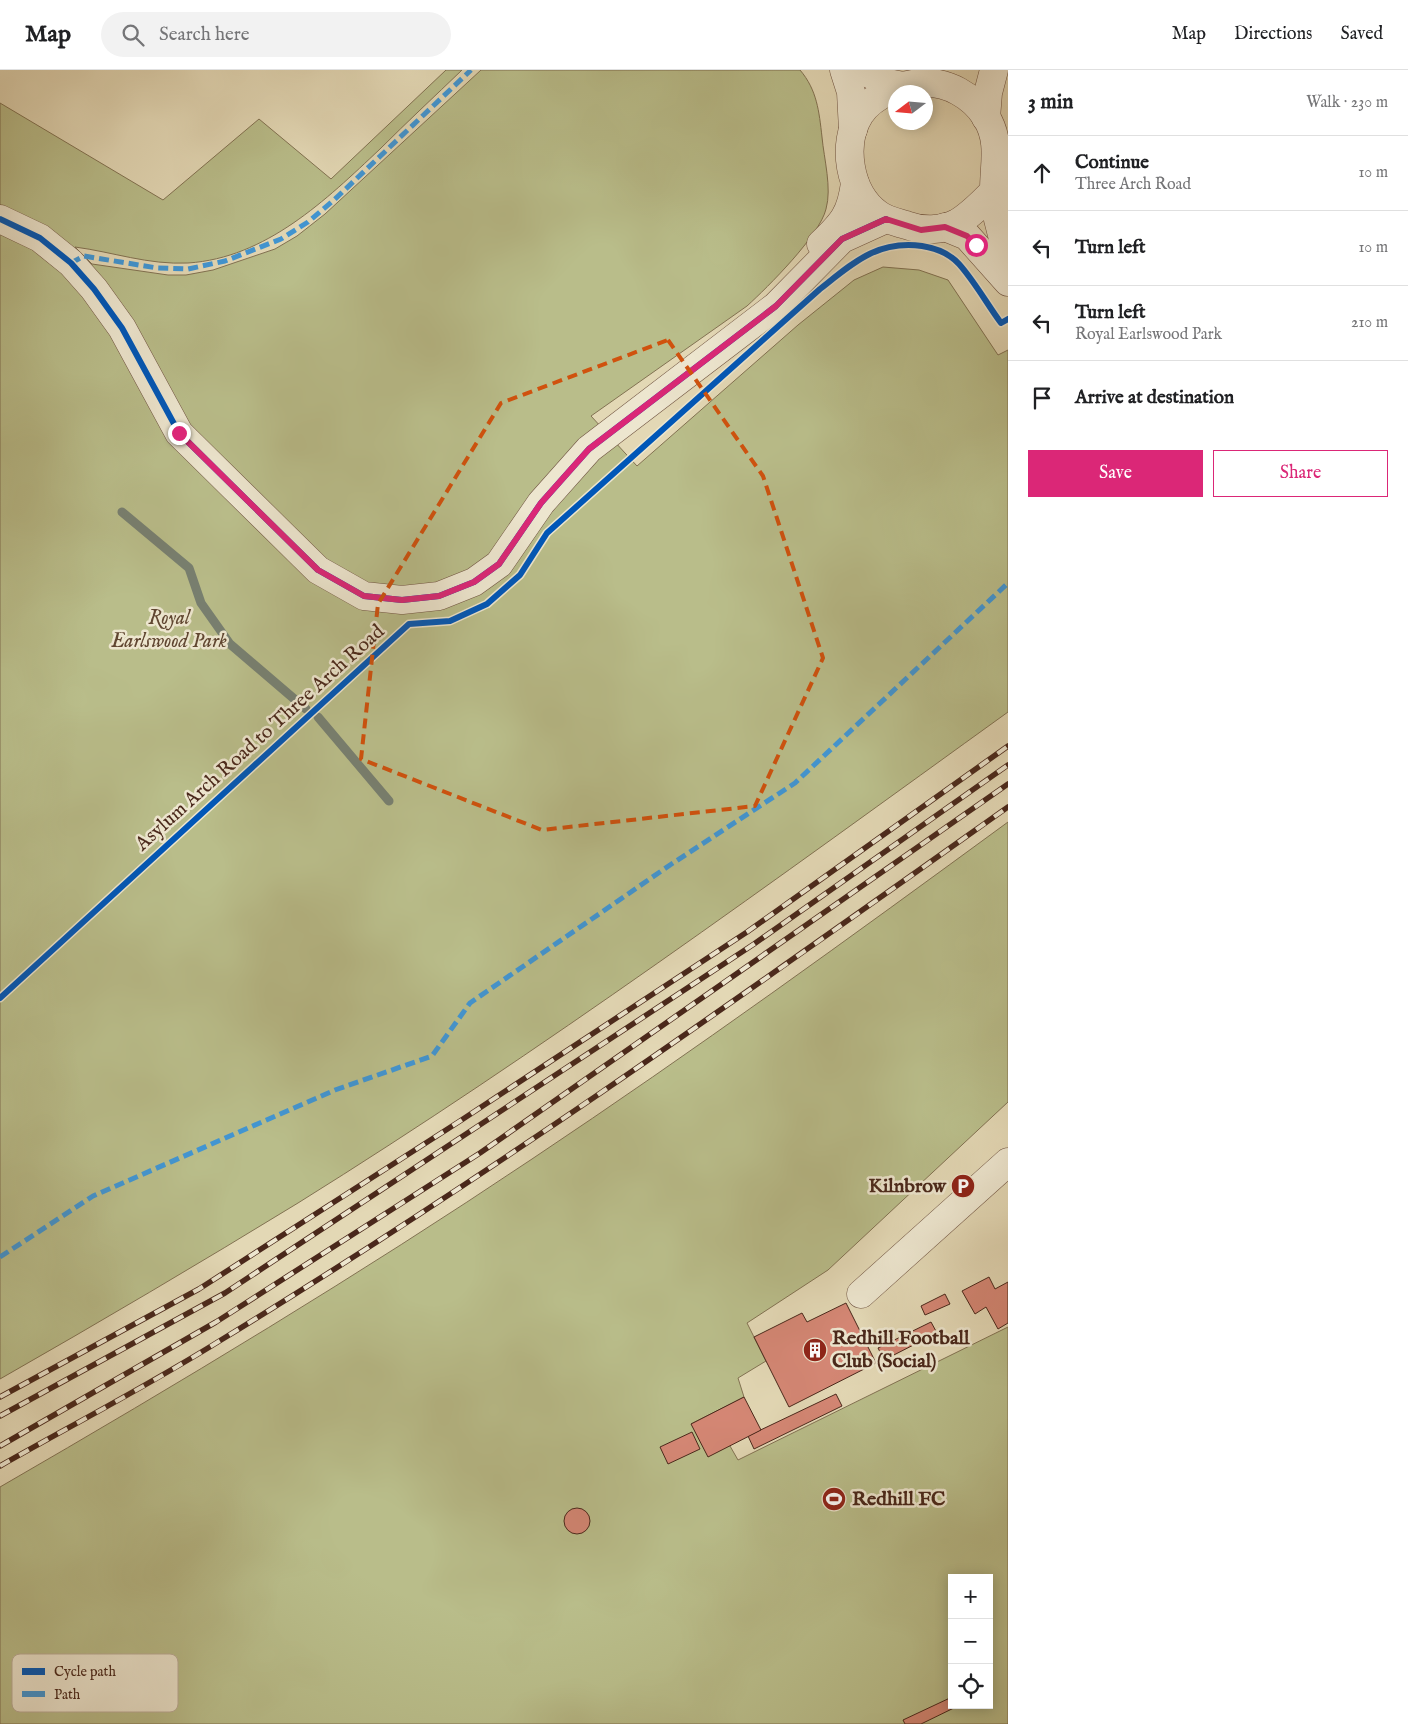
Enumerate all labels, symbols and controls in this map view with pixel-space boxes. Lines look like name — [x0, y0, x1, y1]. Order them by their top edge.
search box — [101, 12, 451, 57]
text: Map — [25, 19, 71, 50]
icon: search — [119, 21, 147, 49]
text: Search here — [159, 23, 250, 47]
text: Map — [1172, 23, 1206, 46]
text: Directions — [1234, 23, 1312, 46]
text: Saved — [1340, 23, 1383, 46]
north arrow — [888, 85, 933, 130]
text: 3 min — [1028, 89, 1073, 116]
text: Walk · 230 m — [1306, 93, 1388, 113]
text: Continue — [1075, 151, 1149, 175]
icon: ahead — [1028, 159, 1056, 187]
text: 10 m — [1358, 163, 1388, 183]
text: Three Arch Road — [1075, 175, 1191, 195]
route start — [965, 234, 988, 257]
icon: left — [1028, 234, 1056, 262]
text: Turn left — [1075, 236, 1146, 260]
text: 10 m — [1358, 238, 1388, 258]
text: Turn left — [1075, 301, 1146, 325]
icon: left — [1028, 309, 1056, 337]
text: 210 m — [1351, 313, 1388, 333]
text: Royal Earlswood Park — [1075, 325, 1222, 345]
icon: arrive — [1028, 384, 1056, 412]
text: Arrive at destination — [1075, 386, 1234, 410]
route end — [168, 422, 191, 445]
button: Save — [1028, 450, 1203, 497]
button: Share — [1213, 450, 1388, 497]
park label: Royal Earlswood Park — [110, 606, 227, 654]
street label: Asylum Arch Road to Three Arch Road — [129, 619, 390, 857]
parking icon: Kilnbrow — [950, 1173, 976, 1199]
place label: Kilnbrow — [868, 1174, 947, 1199]
place label: Redhill Football Club (Social) — [832, 1326, 970, 1374]
building icon: Redhill Football Club (Social) — [802, 1337, 828, 1363]
sports icon: Redhill FC — [821, 1486, 847, 1512]
place label: Redhill FC — [852, 1487, 945, 1512]
map controls — [948, 1574, 993, 1709]
button: + — [948, 1574, 993, 1619]
button: − — [948, 1619, 993, 1664]
legend — [12, 1654, 178, 1712]
text: Cycle path — [54, 1663, 116, 1681]
button: locate — [948, 1664, 993, 1709]
text: Path — [54, 1686, 81, 1704]

